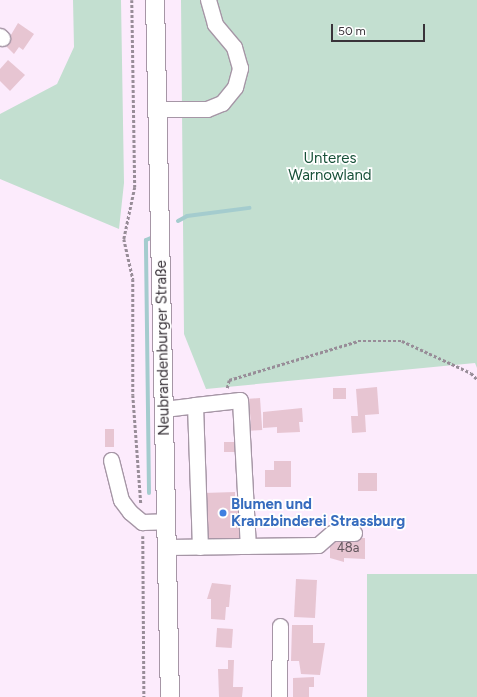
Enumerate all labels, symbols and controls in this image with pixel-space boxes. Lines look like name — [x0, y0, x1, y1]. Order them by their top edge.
scale bar — [333, 16, 427, 42]
text: 50 m — [338, 24, 366, 38]
park label: Unteres Warnowland — [288, 149, 372, 184]
street label: Neubrandenburger Straße — [152, 260, 174, 436]
place label: Blumen und Kranzbinderei Strassburg — [231, 495, 405, 530]
marker: Blumen und Kranzbinderei Strassburg — [218, 508, 228, 518]
house number: 48a — [337, 540, 359, 556]

